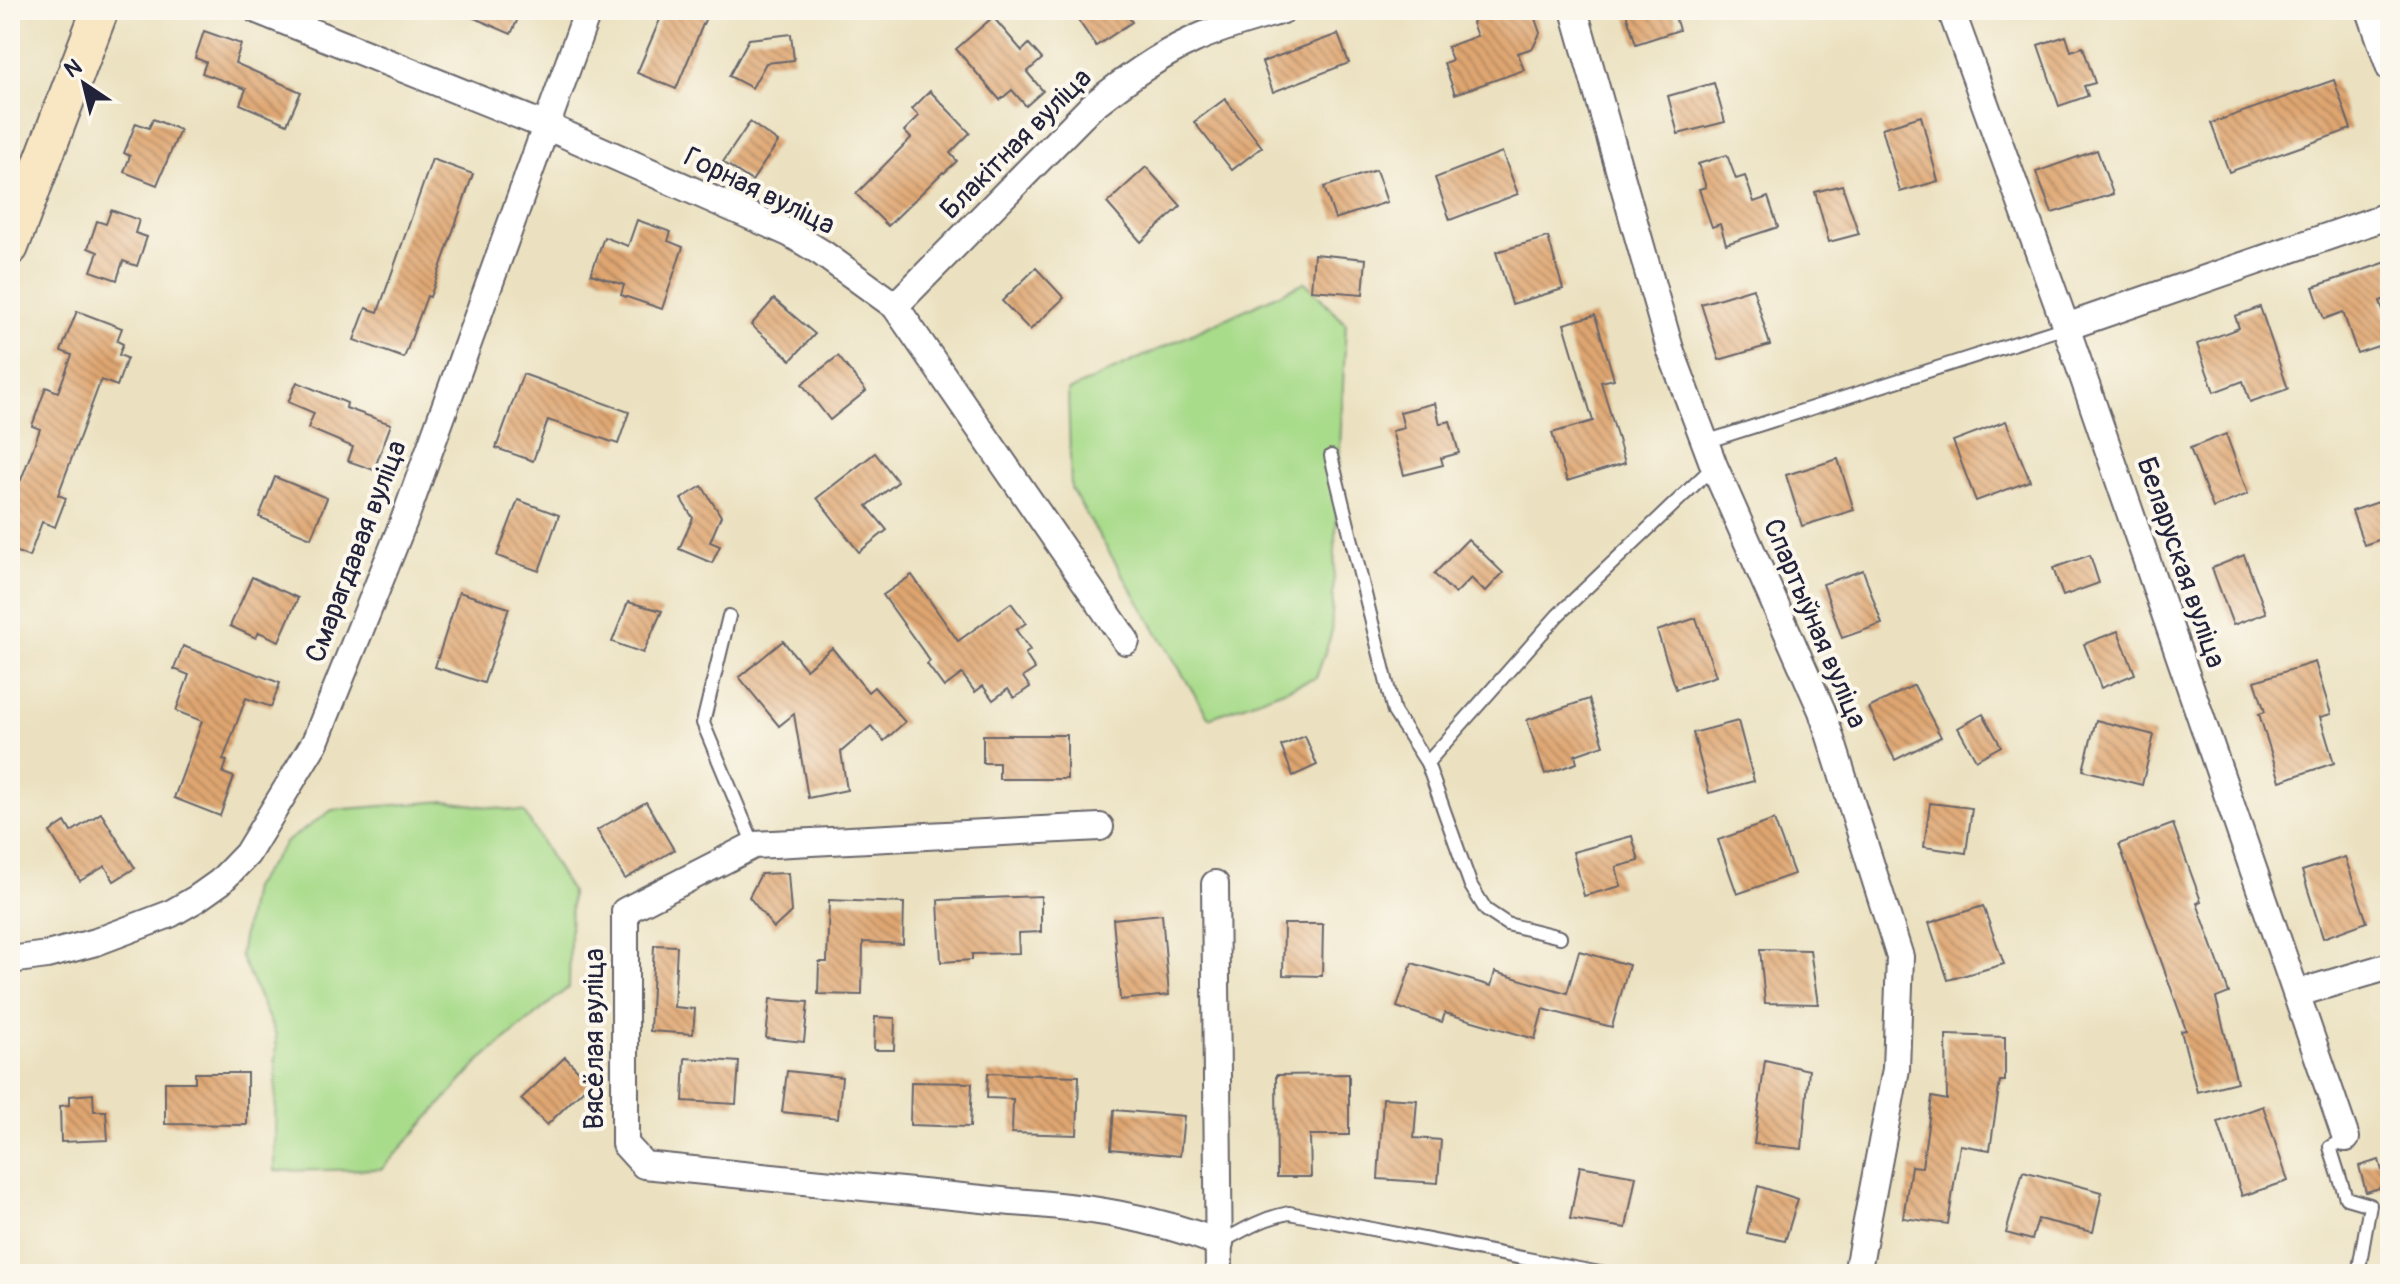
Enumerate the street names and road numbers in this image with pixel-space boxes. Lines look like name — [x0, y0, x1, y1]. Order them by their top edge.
street label: Блакітная вуліца — [933, 61, 1099, 227]
street label: Горная вуліца — [678, 140, 841, 243]
street label: Смарагдавая вуліца — [298, 435, 415, 668]
street label: Беларуская вуліца — [2128, 453, 2233, 672]
street label: Спартыўная вуліца — [1755, 514, 1875, 734]
street label: Вясёлая вуліца — [577, 948, 612, 1130]

